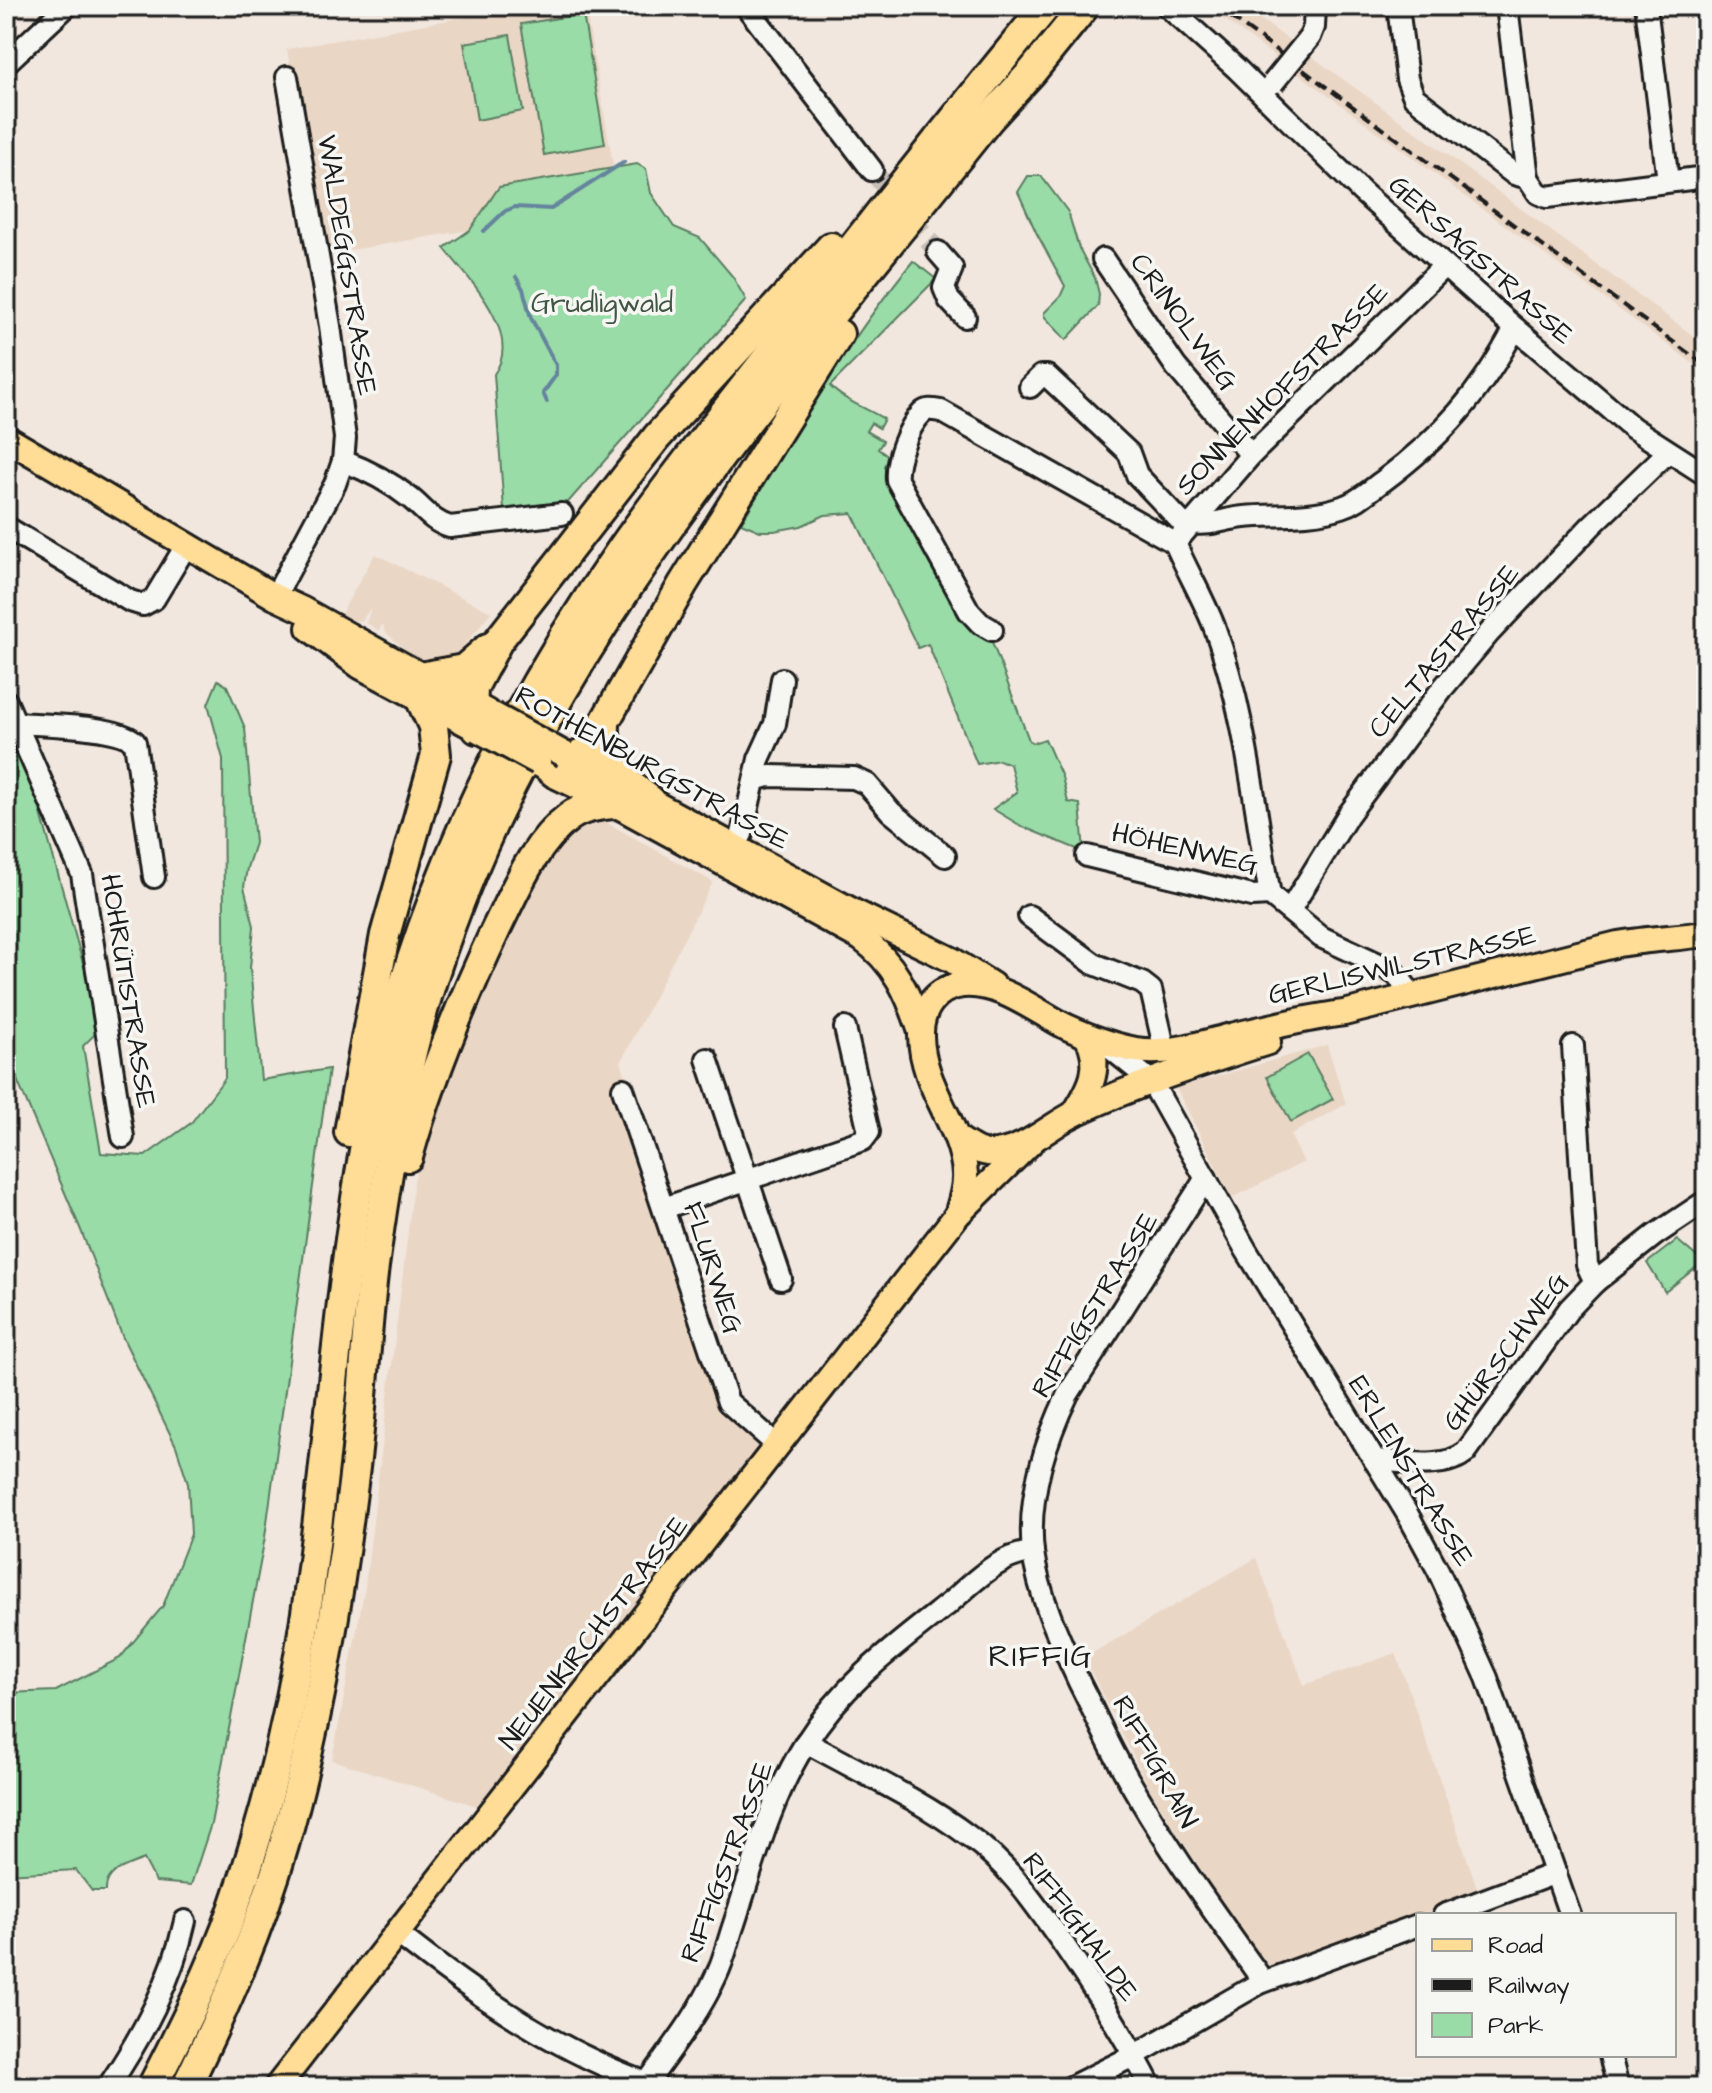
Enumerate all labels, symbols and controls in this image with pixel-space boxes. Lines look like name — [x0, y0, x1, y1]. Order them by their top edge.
street label: WALDEGGSTRASSE — [307, 132, 387, 398]
street label: GERSAGSTRASSE — [1380, 166, 1582, 354]
street label: CRINOLWEG — [1121, 245, 1247, 399]
street label: SONNENHOFSTRASSE — [1167, 273, 1398, 504]
park label: Grudligwald — [531, 284, 673, 324]
street label: CELTASTRASSE — [1359, 555, 1529, 747]
street label: ROTHENBURGSTRASSE — [508, 676, 797, 860]
street label: HÖHENWEG — [1108, 813, 1262, 885]
street label: HOHRÜTISTRASSE — [90, 871, 166, 1111]
street label: GERLISWILSTRASSE — [1264, 915, 1540, 1015]
street label: FLURWEG — [673, 1197, 753, 1339]
street label: RIFFIGSTRASSE — [1022, 1204, 1168, 1405]
street label: GHÜRSCHWEG — [1434, 1265, 1578, 1439]
street label: ERLENSTRASSE — [1339, 1368, 1484, 1574]
street label: NEUENKIRCHSTRASSE — [490, 1507, 698, 1758]
district label: RIFFIG — [989, 1636, 1093, 1678]
street label: RIFFIGRAIN — [1102, 1689, 1208, 1835]
street label: RIFFIGSTRASSE — [671, 1755, 783, 1968]
street label: RIFFIGHALDE — [1013, 1845, 1148, 2010]
legend — [1416, 1913, 1676, 2057]
text: Road — [1488, 1929, 1543, 1963]
text: Railway — [1488, 1969, 1570, 2004]
text: Park — [1488, 2009, 1544, 2043]

